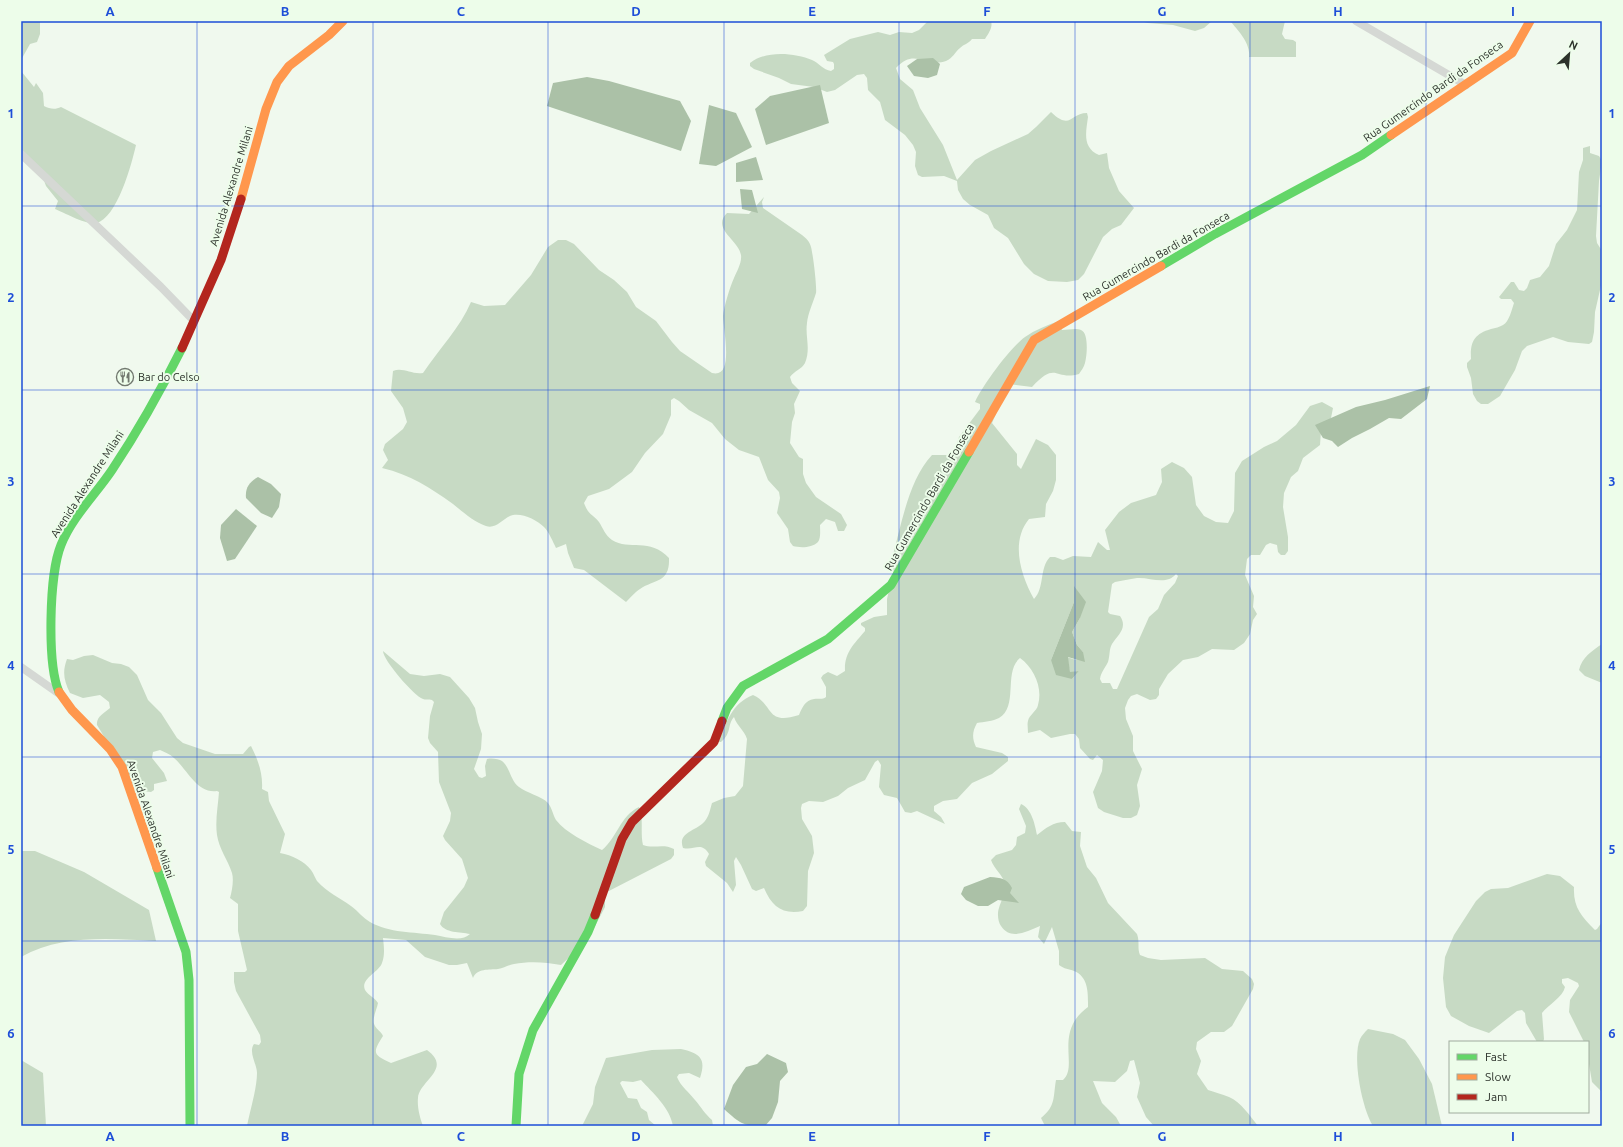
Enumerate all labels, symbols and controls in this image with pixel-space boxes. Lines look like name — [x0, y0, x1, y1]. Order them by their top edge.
text: A — [105, 4, 115, 18]
text: B — [281, 4, 290, 18]
text: C — [457, 4, 466, 18]
text: D — [631, 4, 641, 18]
text: E — [808, 4, 816, 18]
text: F — [983, 4, 991, 18]
text: G — [1158, 4, 1167, 18]
text: H — [1333, 4, 1343, 18]
text: I — [1511, 4, 1515, 18]
north arrow — [1549, 34, 1589, 74]
street label: Rua Gumercindo Bardi da Fonseca — [1361, 38, 1505, 144]
text: N — [1567, 38, 1580, 52]
text: 1 — [7, 106, 15, 120]
text: 1 — [1608, 106, 1616, 120]
street label: Avenida Alexandre Milani — [207, 125, 255, 247]
street label: Rua Gumercindo Bardi da Fonseca — [1081, 209, 1231, 303]
text: 2 — [7, 290, 15, 304]
text: 2 — [1608, 290, 1616, 304]
restaurant icon: Bar do Celso — [115, 367, 135, 387]
place label: Bar do Celso — [138, 371, 200, 383]
street label: Rua Gumercindo Bardi da Fonseca — [882, 422, 976, 572]
street label: Avenida Alexandre Milani — [48, 429, 126, 539]
text: 3 — [7, 474, 15, 488]
text: 3 — [1608, 474, 1616, 488]
text: 4 — [7, 658, 15, 672]
text: 4 — [1608, 658, 1616, 672]
street label: Avenida Alexandre Milani — [125, 758, 177, 880]
text: 5 — [7, 842, 15, 856]
text: 5 — [1608, 842, 1616, 856]
text: 6 — [7, 1026, 15, 1040]
text: 6 — [1608, 1026, 1616, 1040]
legend — [1449, 1041, 1589, 1113]
text: Fast — [1485, 1050, 1507, 1063]
text: Slow — [1485, 1070, 1511, 1083]
text: Jam — [1485, 1090, 1507, 1103]
text: A — [105, 1129, 115, 1143]
text: B — [281, 1129, 290, 1143]
text: C — [457, 1129, 466, 1143]
text: D — [631, 1129, 641, 1143]
text: E — [808, 1129, 816, 1143]
text: F — [983, 1129, 991, 1143]
text: G — [1158, 1129, 1167, 1143]
text: H — [1333, 1129, 1343, 1143]
text: I — [1511, 1129, 1515, 1143]

